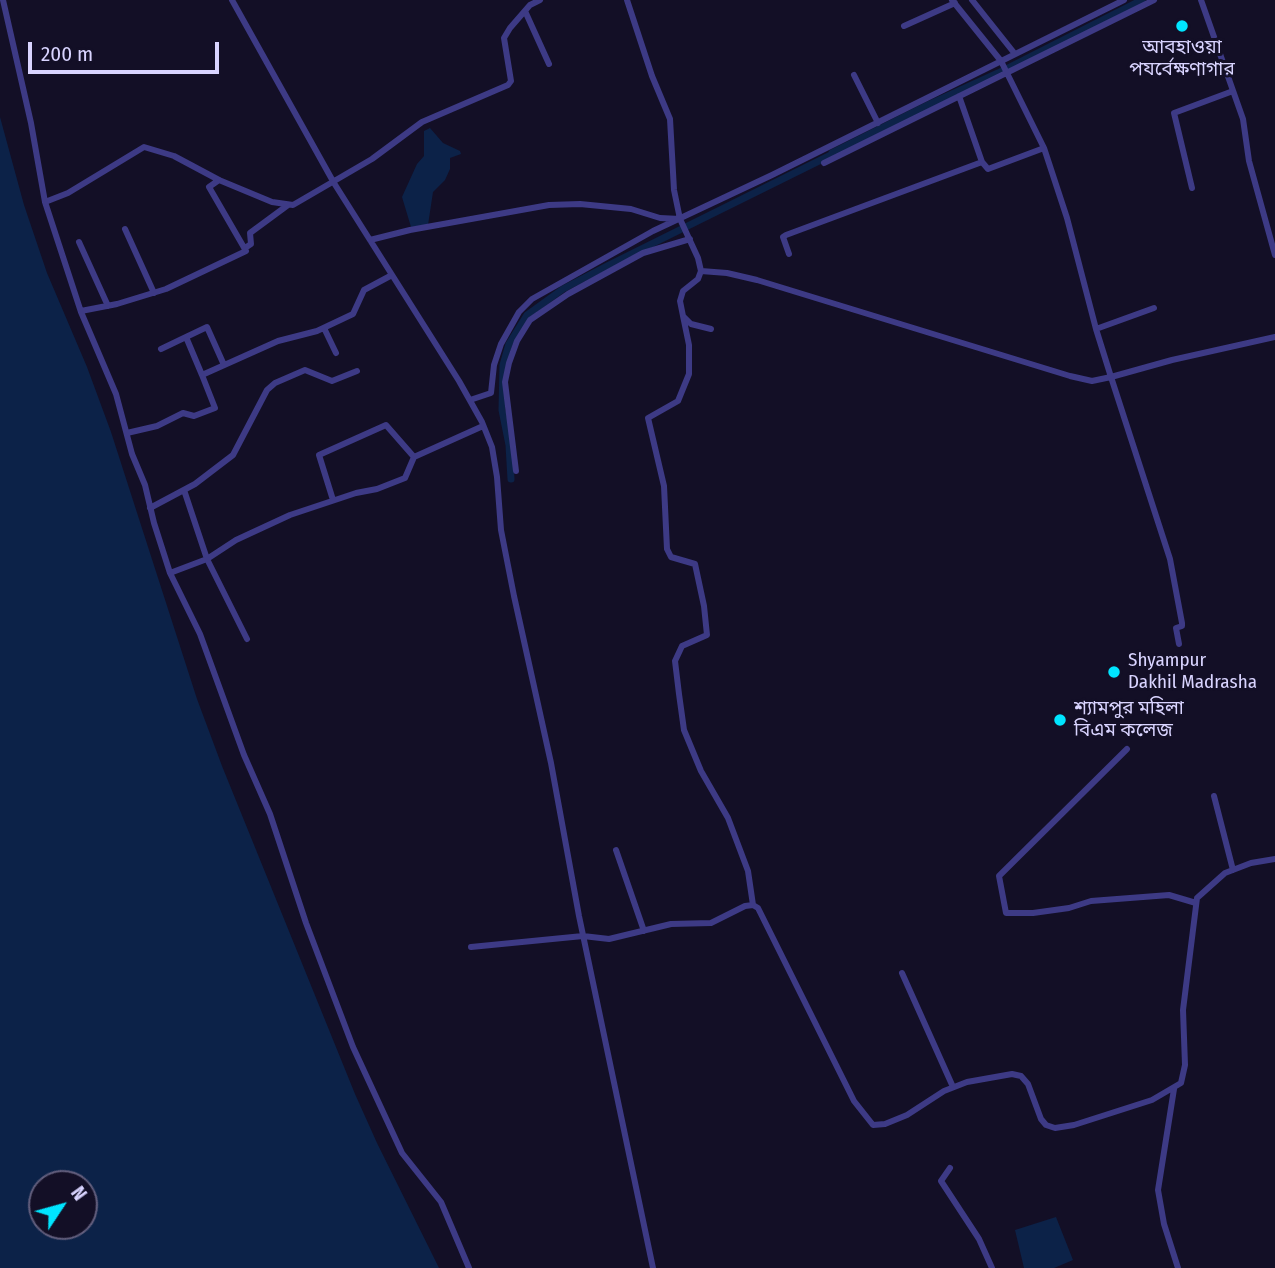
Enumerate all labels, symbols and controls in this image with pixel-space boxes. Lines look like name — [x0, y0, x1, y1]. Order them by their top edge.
marker: আবহাওয়া পযর্বেক্ষণাগার — [1174, 18, 1190, 34]
scale bar — [32, 28, 222, 72]
place label: আবহাওয়া পযর্বেক্ষণাগার — [1129, 37, 1235, 81]
text: 200 m — [41, 41, 93, 67]
place label: Shyampur Dakhil Madrasha — [1128, 650, 1257, 694]
marker: Shyampur Dakhil Madrasha — [1106, 664, 1122, 680]
place label: শ্যামপুর মহিলা বিএম কলেজ — [1074, 698, 1184, 742]
marker: শ্যামপুর মহিলা বিএম কলেজ — [1052, 712, 1068, 728]
north arrow — [28, 1170, 98, 1240]
text: N — [66, 1182, 91, 1205]

